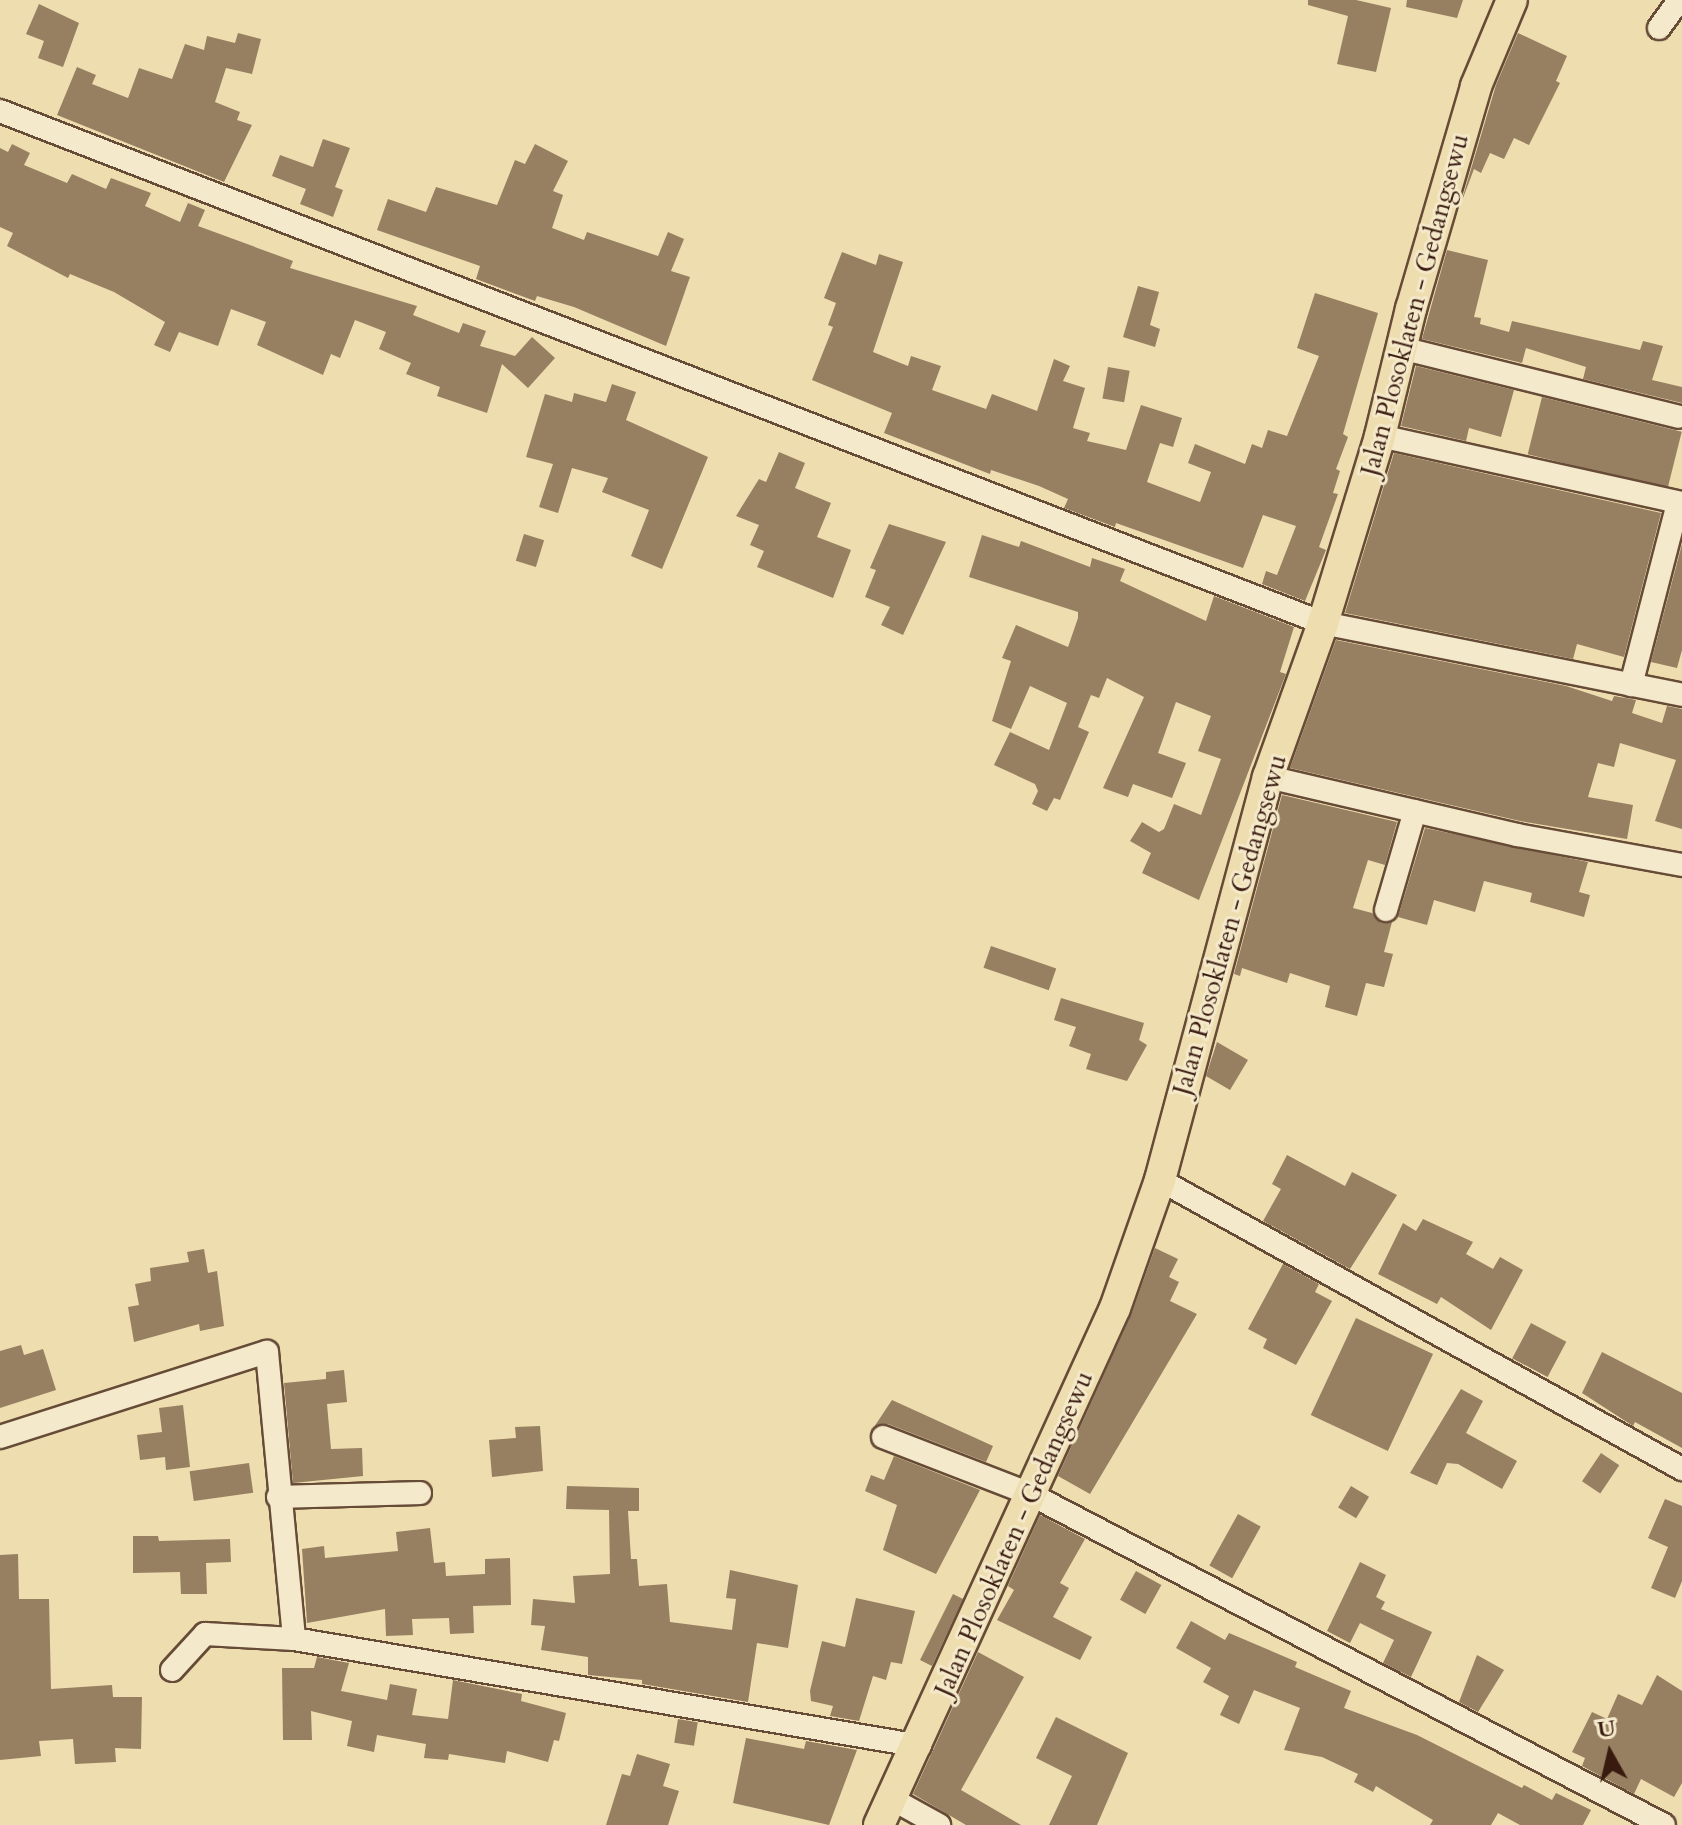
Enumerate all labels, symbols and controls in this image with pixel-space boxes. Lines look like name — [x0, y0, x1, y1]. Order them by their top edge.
street label: Jalan Plosoklaten - Gedangsewu — [1354, 130, 1476, 480]
street label: Jalan Plosoklaten - Gedangsewu — [1166, 751, 1294, 1099]
street label: Jalan Plosoklaten - Gedangsewu — [928, 1366, 1100, 1702]
north arrow — [1570, 1713, 1650, 1793]
text: U — [1596, 1713, 1618, 1745]

